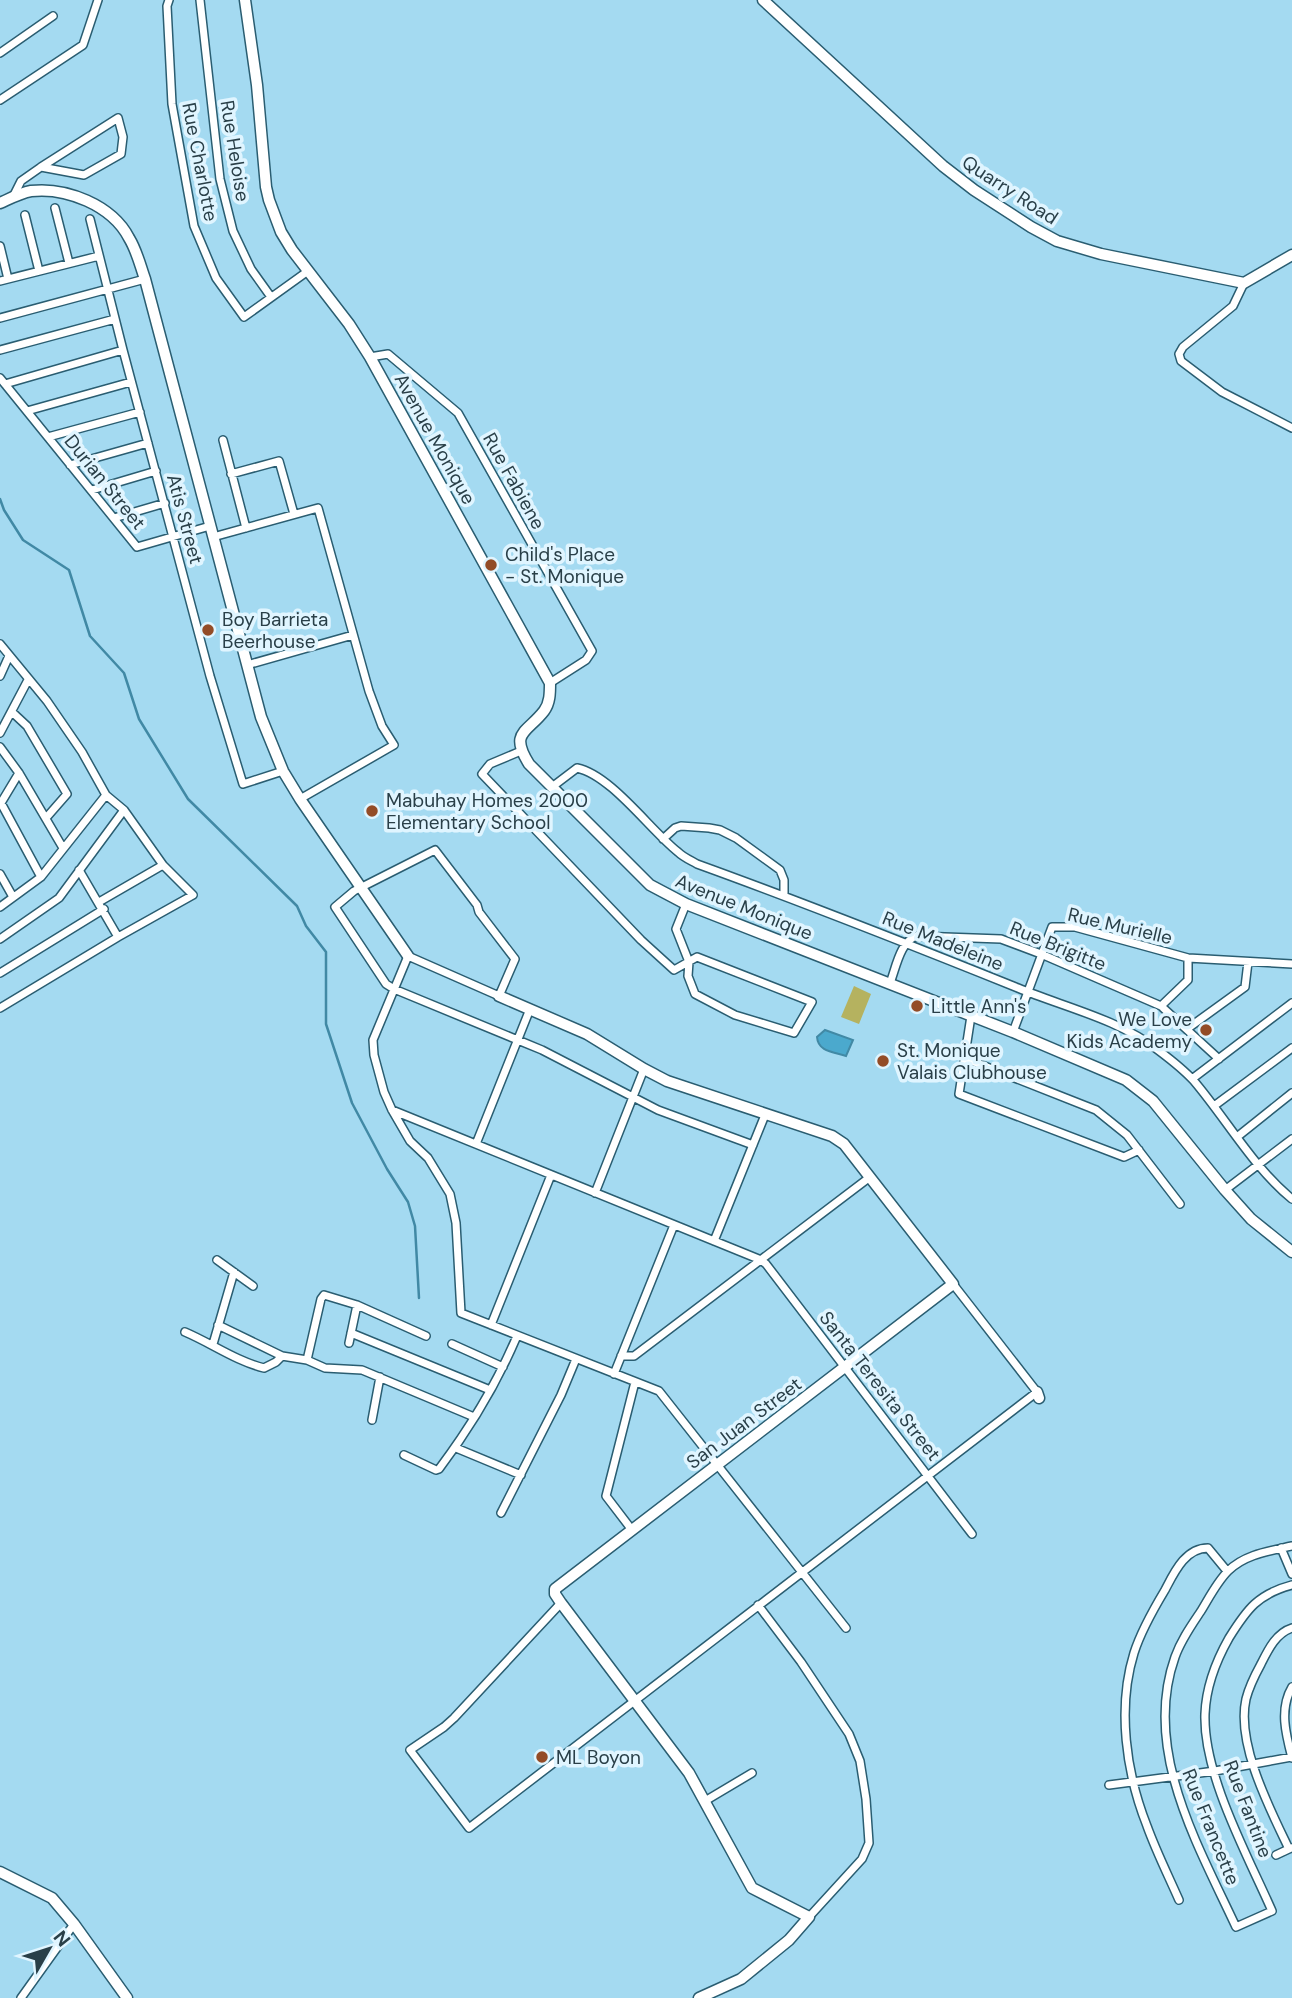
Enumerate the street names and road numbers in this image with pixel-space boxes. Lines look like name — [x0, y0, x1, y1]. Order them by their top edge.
street label: Rue Heloise — [215, 99, 255, 203]
street label: Rue Charlotte — [176, 100, 224, 224]
street label: Quarry Road — [957, 150, 1063, 230]
street label: Avenue Monique — [389, 369, 481, 509]
street label: Rue Fabiene — [477, 428, 551, 534]
street label: Durian Street — [59, 429, 151, 535]
street label: Atis Street — [161, 471, 209, 567]
street label: Avenue Monique — [672, 868, 816, 946]
street label: Rue Murielle — [1065, 902, 1175, 950]
street label: Rue Madeleine — [879, 905, 1007, 977]
street label: Rue Brigitte — [1006, 915, 1110, 977]
street label: Santa Teresita Street — [814, 1306, 946, 1466]
street label: San Juan Street — [681, 1372, 807, 1474]
street label: Rue Fantine — [1218, 1757, 1278, 1861]
street label: Rue Francette — [1176, 1765, 1246, 1889]

